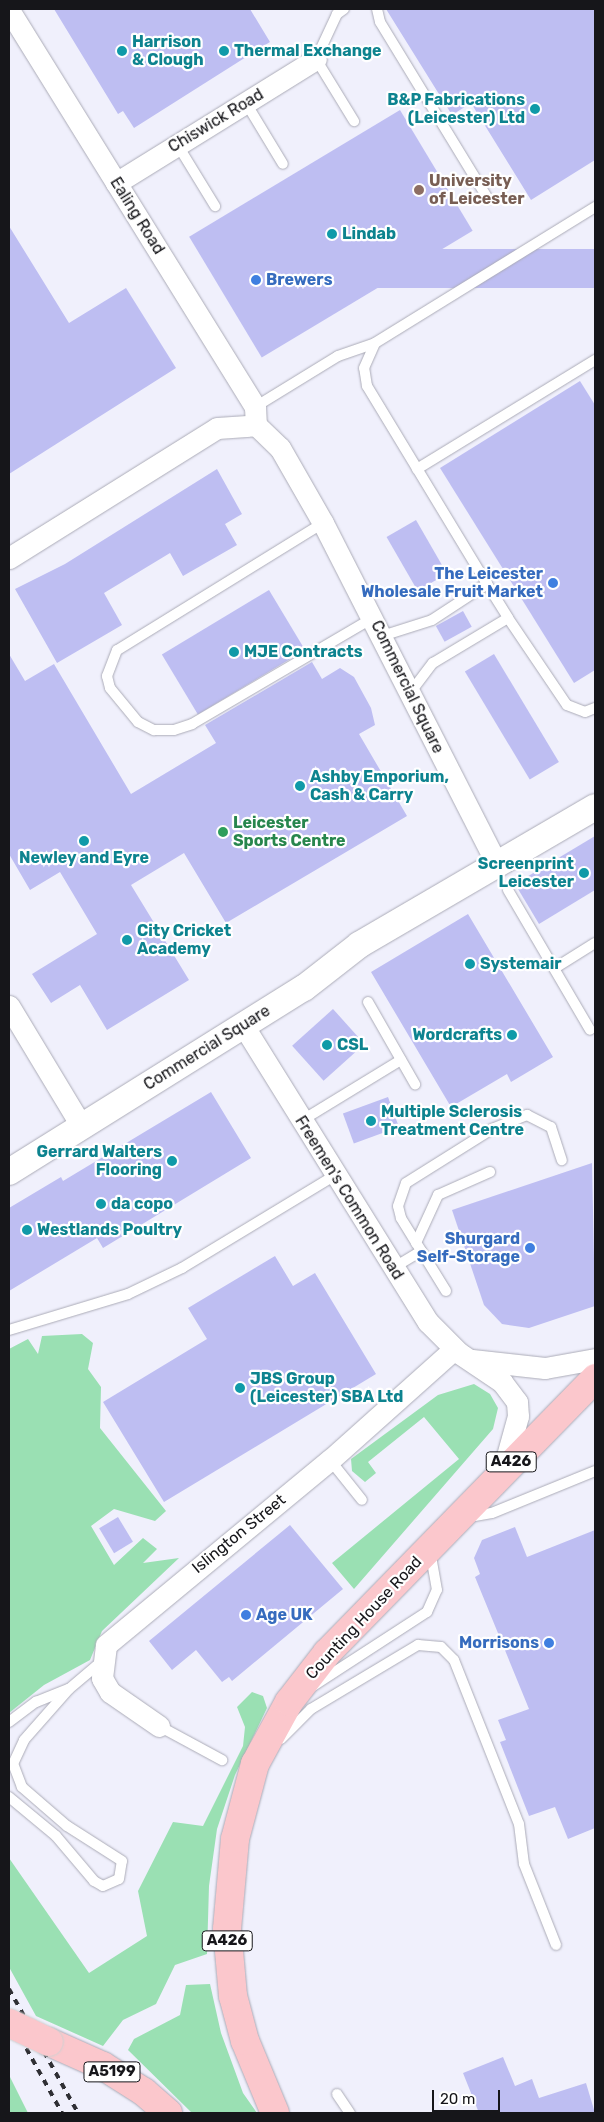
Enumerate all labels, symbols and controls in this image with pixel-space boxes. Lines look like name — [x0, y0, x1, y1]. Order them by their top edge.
place label: Harrison & Clough — [132, 32, 204, 70]
place label: Thermal Exchange — [234, 41, 382, 61]
marker: Harrison & Clough — [116, 45, 128, 57]
marker: Thermal Exchange — [218, 45, 230, 57]
street label: Chiswick Road — [165, 85, 267, 157]
place label: B&P Fabrications (Leicester) Ltd — [387, 90, 525, 128]
marker: B&P Fabrications (Leicester) Ltd — [529, 103, 541, 115]
place label: University of Leicester — [429, 171, 525, 209]
street label: Ealing Road — [106, 174, 168, 258]
marker: University of Leicester — [413, 184, 425, 196]
place label: Lindab — [342, 224, 396, 244]
marker: Lindab — [326, 228, 338, 240]
place label: Brewers — [266, 270, 332, 290]
marker: Brewers — [250, 274, 262, 286]
place label: The Leicester Wholesale Fruit Market — [361, 564, 543, 602]
marker: The Leicester Wholesale Fruit Market — [547, 577, 559, 589]
street label: Commercial Square — [367, 617, 447, 757]
place label: MJE Contracts — [244, 642, 363, 662]
marker: MJE Contracts — [228, 646, 240, 658]
place label: Ashby Emporium, Cash & Carry — [310, 767, 449, 805]
marker: Ashby Emporium, Cash & Carry — [294, 780, 306, 792]
place label: Leicester Sports Centre — [233, 813, 346, 851]
marker: Leicester Sports Centre — [217, 826, 229, 838]
marker: Newley and Eyre — [78, 835, 90, 847]
place label: Newley and Eyre — [19, 848, 149, 868]
place label: Screenprint Leicester — [478, 854, 574, 892]
marker: Screenprint Leicester — [578, 867, 590, 879]
place label: City Cricket Academy — [137, 921, 232, 959]
marker: City Cricket Academy — [121, 934, 133, 946]
place label: Systemair — [480, 954, 562, 974]
marker: Systemair — [464, 958, 476, 970]
street label: Commercial Square — [140, 1001, 274, 1095]
place label: Wordcrafts — [413, 1025, 502, 1045]
marker: Wordcrafts — [506, 1029, 518, 1041]
place label: CSL — [337, 1035, 368, 1055]
marker: CSL — [321, 1039, 333, 1051]
place label: Multiple Sclerosis Treatment Centre — [381, 1102, 524, 1140]
street label: Freemen's Common Road — [291, 1113, 407, 1283]
marker: Multiple Sclerosis Treatment Centre — [365, 1115, 377, 1127]
place label: Gerrard Walters Flooring — [36, 1142, 162, 1180]
marker: Gerrard Walters Flooring — [166, 1155, 178, 1167]
place label: da copo — [111, 1194, 173, 1214]
marker: da copo — [95, 1198, 107, 1210]
place label: Westlands Poultry — [37, 1220, 182, 1240]
marker: Westlands Poultry — [21, 1224, 33, 1236]
place label: Shurgard Self-Storage — [417, 1229, 520, 1267]
marker: Shurgard Self-Storage — [524, 1242, 536, 1254]
place label: JBS Group (Leicester) SBA Ltd — [250, 1369, 404, 1407]
marker: JBS Group (Leicester) SBA Ltd — [234, 1382, 246, 1394]
road number: A426 — [485, 1450, 537, 1474]
street label: Islington Street — [188, 1490, 290, 1578]
street label: Counting House Road — [302, 1552, 426, 1684]
place label: Age UK — [256, 1605, 313, 1625]
marker: Age UK — [240, 1609, 252, 1621]
place label: Morrisons — [459, 1633, 539, 1653]
marker: Morrisons — [543, 1637, 555, 1649]
road number: A426 — [201, 1928, 253, 1954]
road number: A5199 — [83, 2060, 141, 2084]
scale bar — [434, 2080, 502, 2112]
text: 20 m — [440, 2090, 475, 2108]

